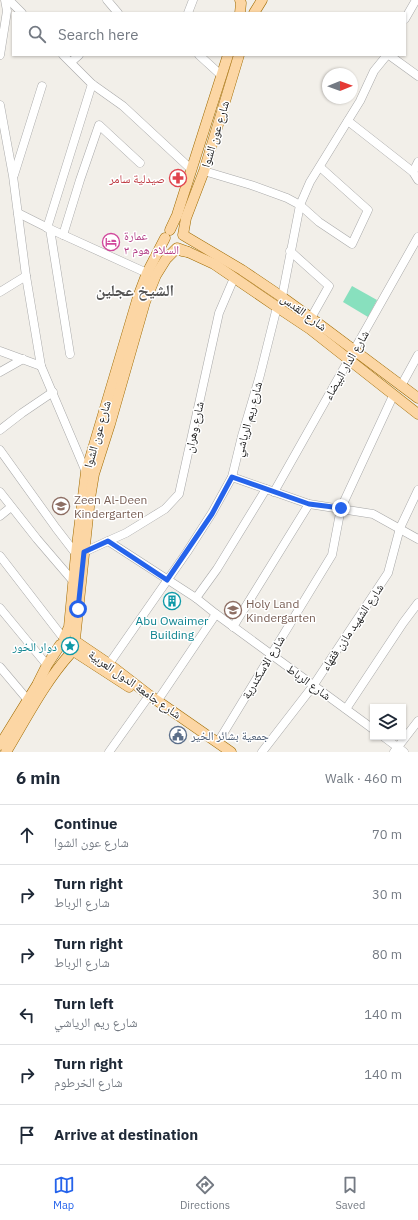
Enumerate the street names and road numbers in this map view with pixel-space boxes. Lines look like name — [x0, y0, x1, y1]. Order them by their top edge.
street label: شارع عون الشوا — [198, 99, 233, 169]
street label: شارع القدس — [277, 290, 330, 335]
street label: شارع الدار البيضاء — [320, 327, 373, 403]
street label: شارع ريم الرياشي — [231, 380, 268, 459]
street label: شارع عون الشوا — [80, 399, 115, 470]
street label: شارع وهران — [181, 400, 208, 454]
street label: شارع الشهيد مازن فقهاء — [317, 580, 388, 674]
street label: شارع الاسكندرية — [238, 632, 289, 702]
street label: شارع جامعة الدول العربية — [85, 646, 184, 723]
street label: شارع الرباط — [283, 661, 334, 704]

